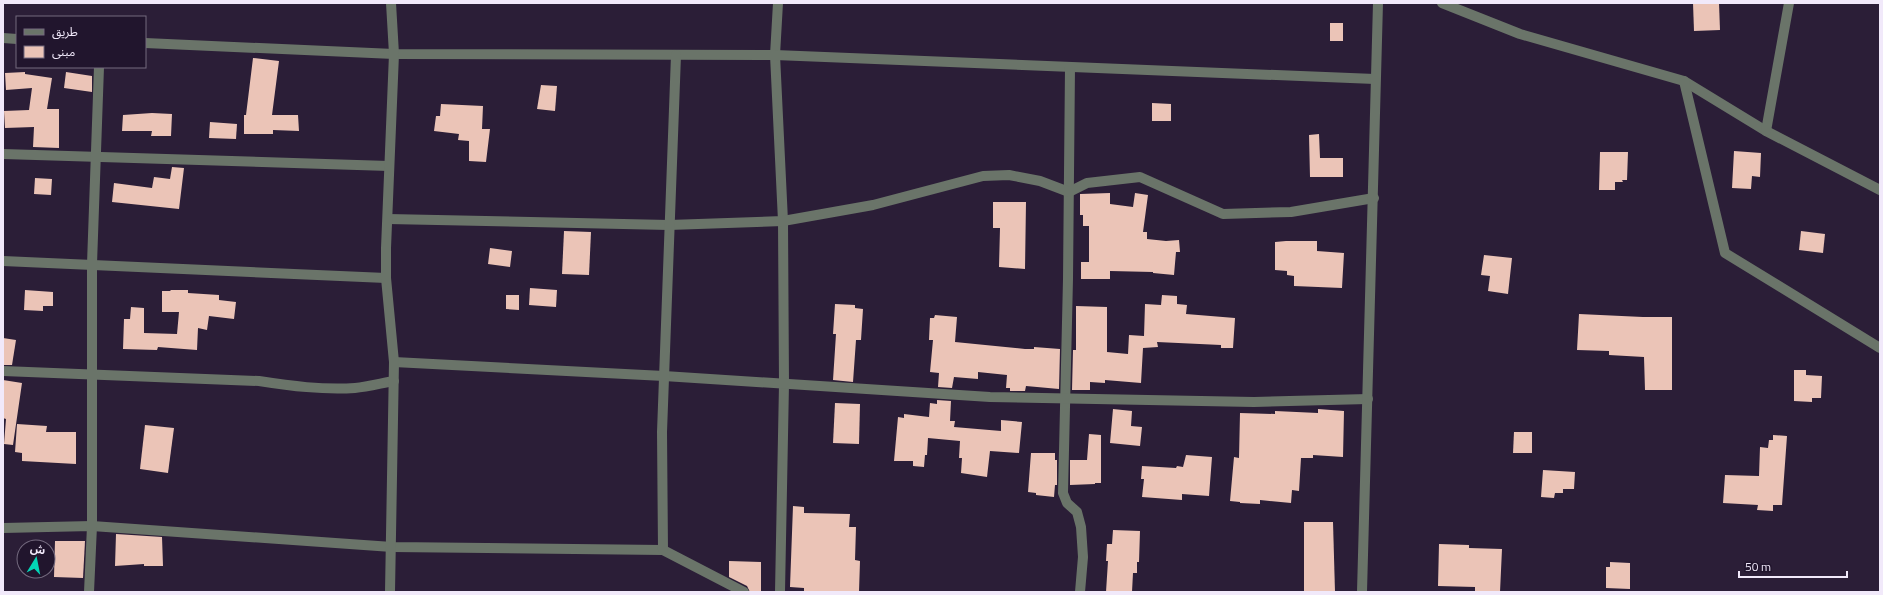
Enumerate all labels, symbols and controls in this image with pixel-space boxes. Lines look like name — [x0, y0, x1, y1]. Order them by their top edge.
legend — [16, 16, 146, 68]
text: طريق — [52, 22, 78, 41]
text: مبنى — [52, 42, 75, 61]
north arrow — [16, 539, 56, 579]
text: ش — [29, 540, 47, 558]
scale bar — [1739, 553, 1847, 579]
text: 50 m — [1745, 557, 1771, 576]

